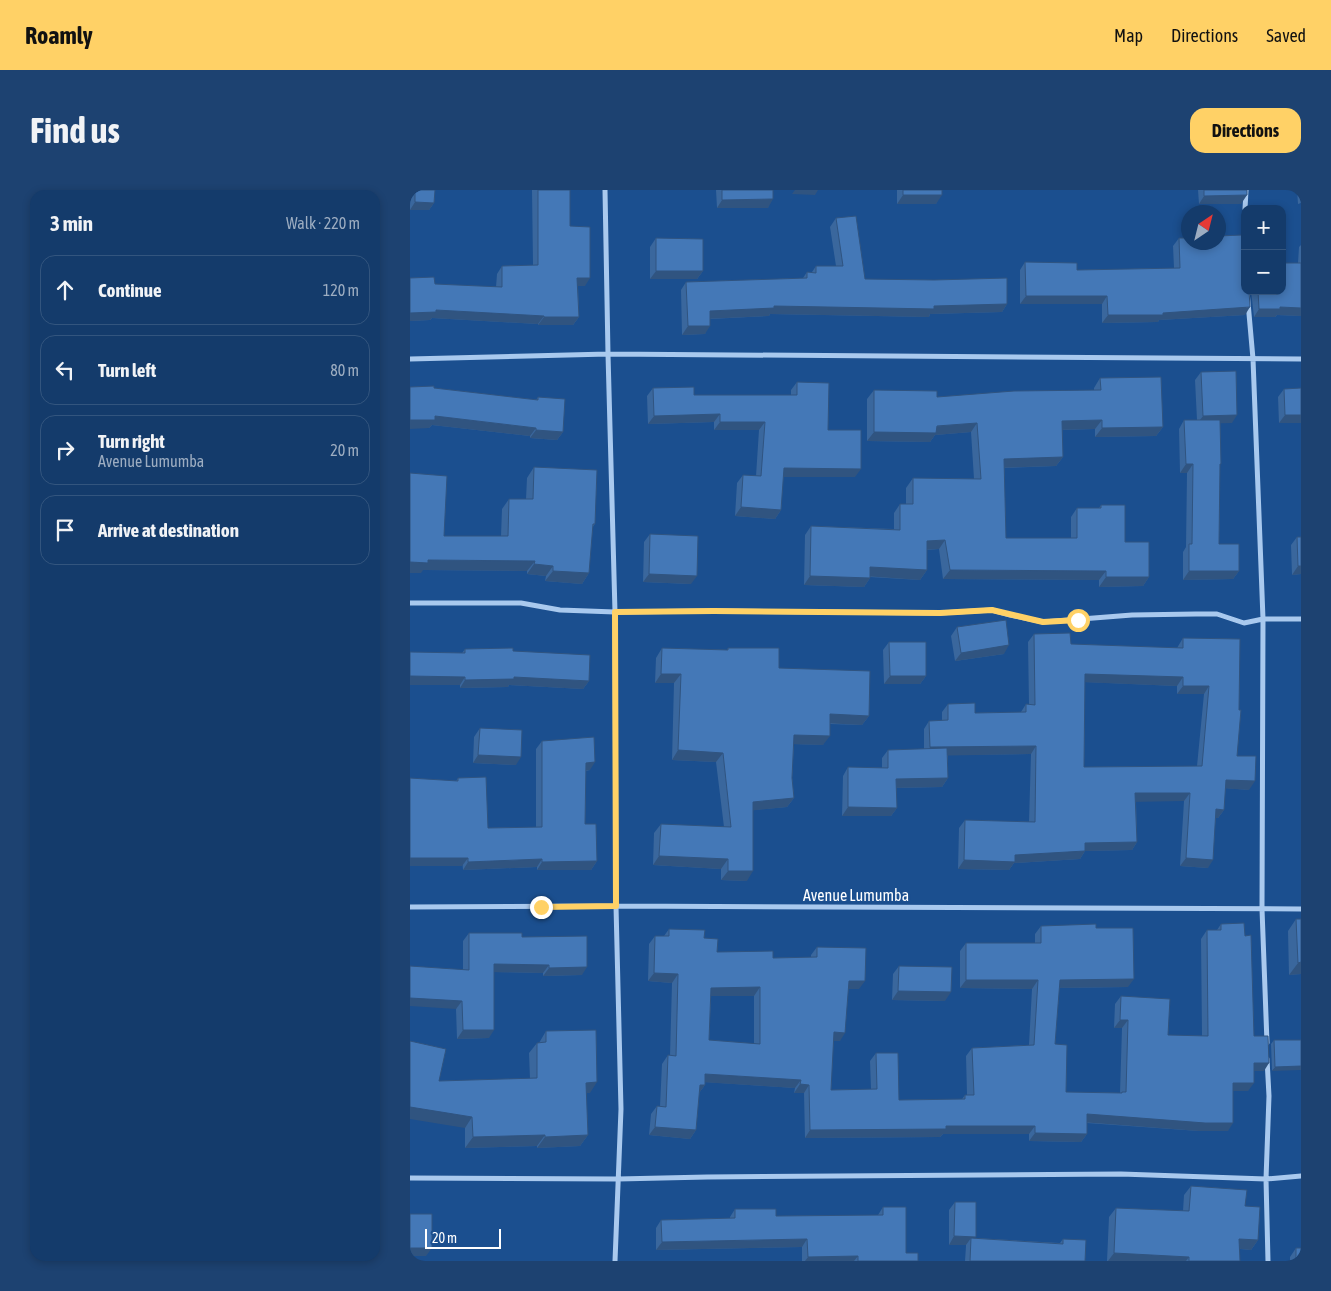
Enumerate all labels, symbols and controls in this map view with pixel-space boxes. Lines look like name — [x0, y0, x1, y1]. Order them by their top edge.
text: Roamly — [25, 22, 93, 49]
text: Map — [1114, 25, 1143, 46]
text: Directions — [1171, 25, 1238, 46]
text: Saved — [1266, 25, 1306, 46]
button: Directions — [1190, 108, 1301, 153]
text: Find us — [30, 110, 120, 150]
north arrow — [1181, 205, 1226, 250]
map controls — [1241, 205, 1286, 295]
button: + — [1241, 205, 1286, 250]
text: 3 min — [50, 211, 93, 235]
text: Walk · 220 m — [286, 214, 360, 232]
button: − — [1241, 250, 1286, 295]
icon: ahead — [51, 276, 79, 304]
text: Continue — [98, 279, 162, 301]
text: 120 m — [323, 281, 359, 299]
icon: left — [51, 356, 79, 384]
text: Turn left — [98, 359, 156, 381]
text: 80 m — [330, 361, 359, 379]
text: Turn right — [98, 430, 165, 452]
icon: right — [51, 436, 79, 464]
text: 20 m — [330, 441, 359, 459]
text: Avenue Lumumba — [98, 452, 204, 470]
icon: arrive — [51, 516, 79, 544]
text: Arrive at destination — [98, 519, 239, 541]
route start — [1067, 609, 1090, 632]
street label: Avenue Lumumba — [803, 886, 909, 904]
route end — [530, 896, 553, 919]
scale bar — [425, 1226, 501, 1249]
text: 20 m — [432, 1230, 457, 1246]

